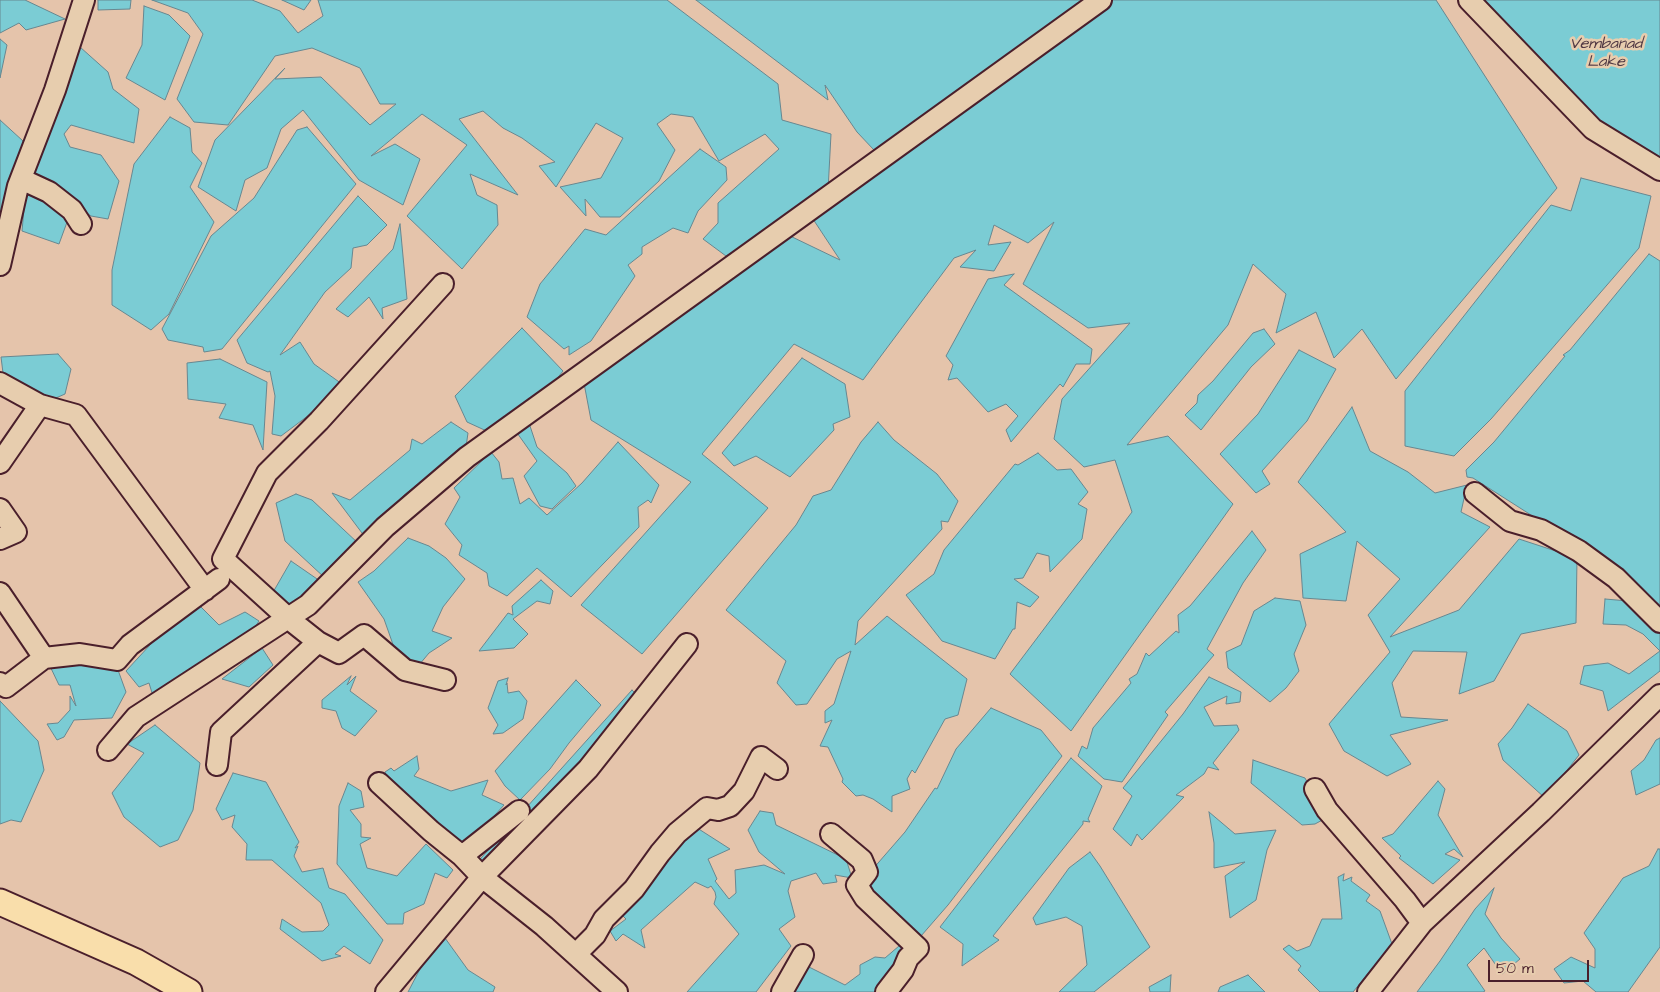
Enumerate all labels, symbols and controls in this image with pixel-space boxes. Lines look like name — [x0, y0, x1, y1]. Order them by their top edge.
water label: Vembanad Lake — [1570, 35, 1642, 73]
scale bar — [1490, 950, 1591, 982]
text: 50 m — [1496, 958, 1534, 979]

